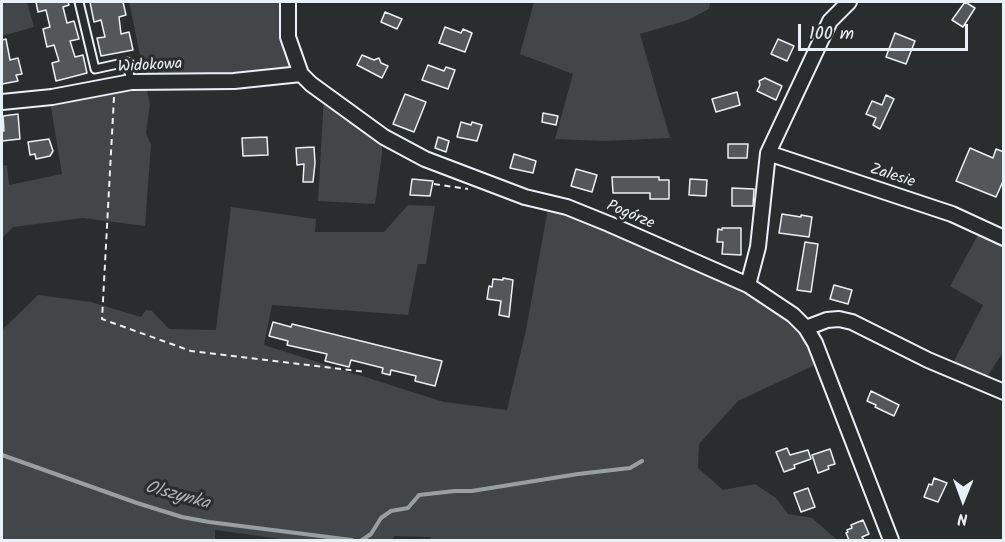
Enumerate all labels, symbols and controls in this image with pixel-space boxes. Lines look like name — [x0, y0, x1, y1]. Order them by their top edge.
scale bar — [801, 12, 970, 50]
text: 100 m — [809, 20, 854, 49]
street label: Widokowa — [117, 56, 183, 78]
street label: Zalesie — [867, 161, 917, 193]
street label: Pogórze — [603, 197, 657, 235]
north arrow — [933, 470, 993, 530]
water label: Olszynka — [142, 478, 212, 516]
text: N — [957, 506, 968, 531]

